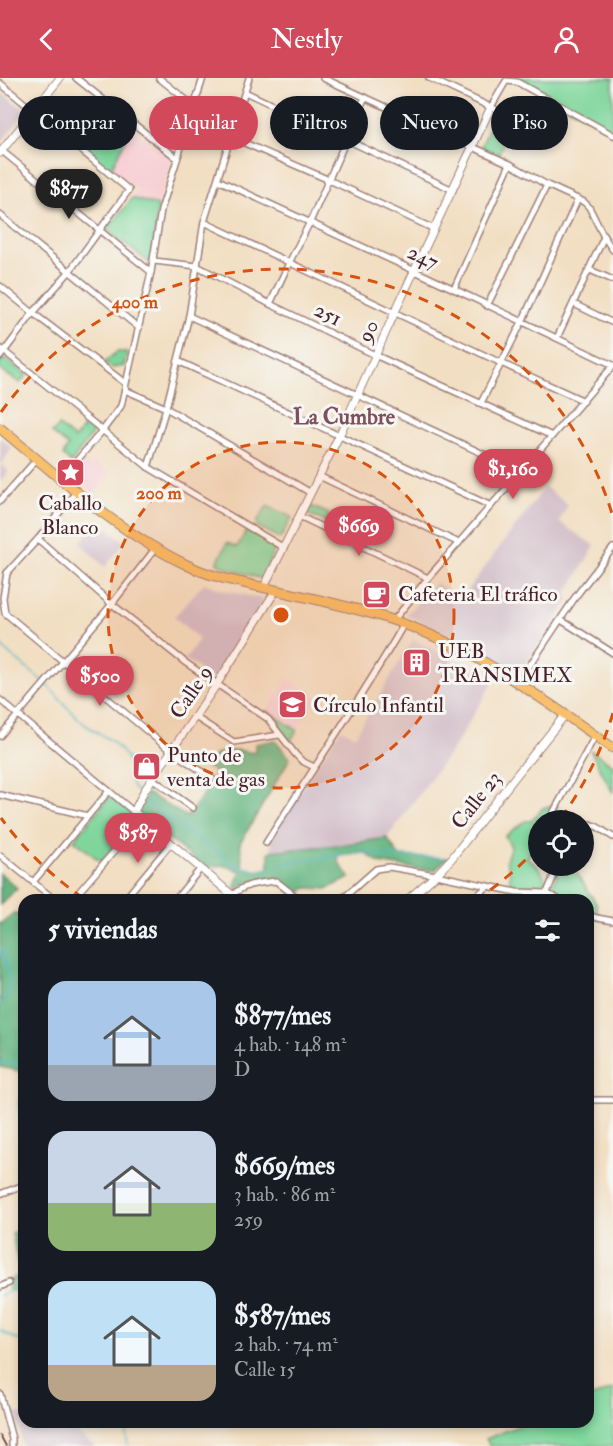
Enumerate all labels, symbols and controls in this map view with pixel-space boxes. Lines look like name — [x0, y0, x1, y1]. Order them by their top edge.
icon: back — [30, 23, 63, 56]
text: Nestly — [271, 23, 342, 56]
icon: person — [550, 23, 583, 56]
chip: Comprar — [18, 96, 137, 150]
chip: Alquilar — [149, 96, 258, 150]
chip: Filtros — [270, 96, 368, 150]
chip: Nuevo — [380, 96, 479, 150]
chip: Piso — [491, 96, 568, 150]
pin: $877 — [33, 169, 105, 220]
text: $877 — [49, 176, 89, 201]
street label: 247 — [403, 239, 443, 276]
text: 400 m — [111, 291, 159, 314]
street label: 251 — [310, 296, 346, 333]
street label: 90 — [351, 316, 385, 348]
district label: La Cumbre — [293, 403, 396, 431]
pin: $1,160 — [464, 449, 562, 500]
place icon: Caballo Blanco — [54, 456, 86, 488]
text: $1,160 — [488, 456, 538, 481]
text: 200 m — [136, 482, 183, 505]
place label: Caballo Blanco — [38, 490, 102, 541]
pin: $669 — [323, 506, 395, 557]
text: $669 — [338, 513, 380, 538]
cafe icon: Cafeteria El tráfico — [361, 578, 393, 610]
place label: Cafeteria El tráfico — [398, 581, 558, 608]
centre of rings — [271, 605, 291, 625]
place label: UEB TRANSIMEX — [438, 638, 573, 689]
building icon: UEB TRANSIMEX — [401, 647, 433, 679]
pin: $500 — [64, 656, 136, 707]
street label: Calle 9 — [164, 660, 219, 724]
text: $500 — [80, 663, 120, 688]
school or university icon: Círculo Infantil — [276, 689, 308, 721]
place label: Círculo Infantil — [313, 692, 445, 719]
place label: Punto de venta de gas — [166, 742, 265, 793]
shop icon: Punto de venta de gas — [130, 751, 162, 783]
street label: Calle 23 — [445, 766, 508, 835]
map controls — [528, 810, 594, 876]
button: locate — [528, 810, 594, 876]
pin: $587 — [102, 813, 174, 864]
text: $587 — [119, 820, 157, 845]
text: 5 viviendas — [48, 914, 158, 946]
icon: filters — [531, 914, 564, 947]
text: $877/mes — [234, 1000, 331, 1032]
icon: home — [96, 1005, 168, 1077]
text: 4 hab. · 148 m² — [234, 1032, 346, 1057]
text: D — [234, 1057, 250, 1082]
text: $669/mes — [234, 1150, 335, 1182]
icon: home — [96, 1155, 168, 1227]
text: 3 hab. · 86 m² — [234, 1182, 335, 1207]
text: 259 — [234, 1207, 263, 1232]
text: $587/mes — [234, 1300, 331, 1332]
icon: home — [96, 1305, 168, 1377]
text: 2 hab. · 74 m² — [234, 1332, 338, 1357]
text: Calle 15 — [234, 1357, 295, 1382]

